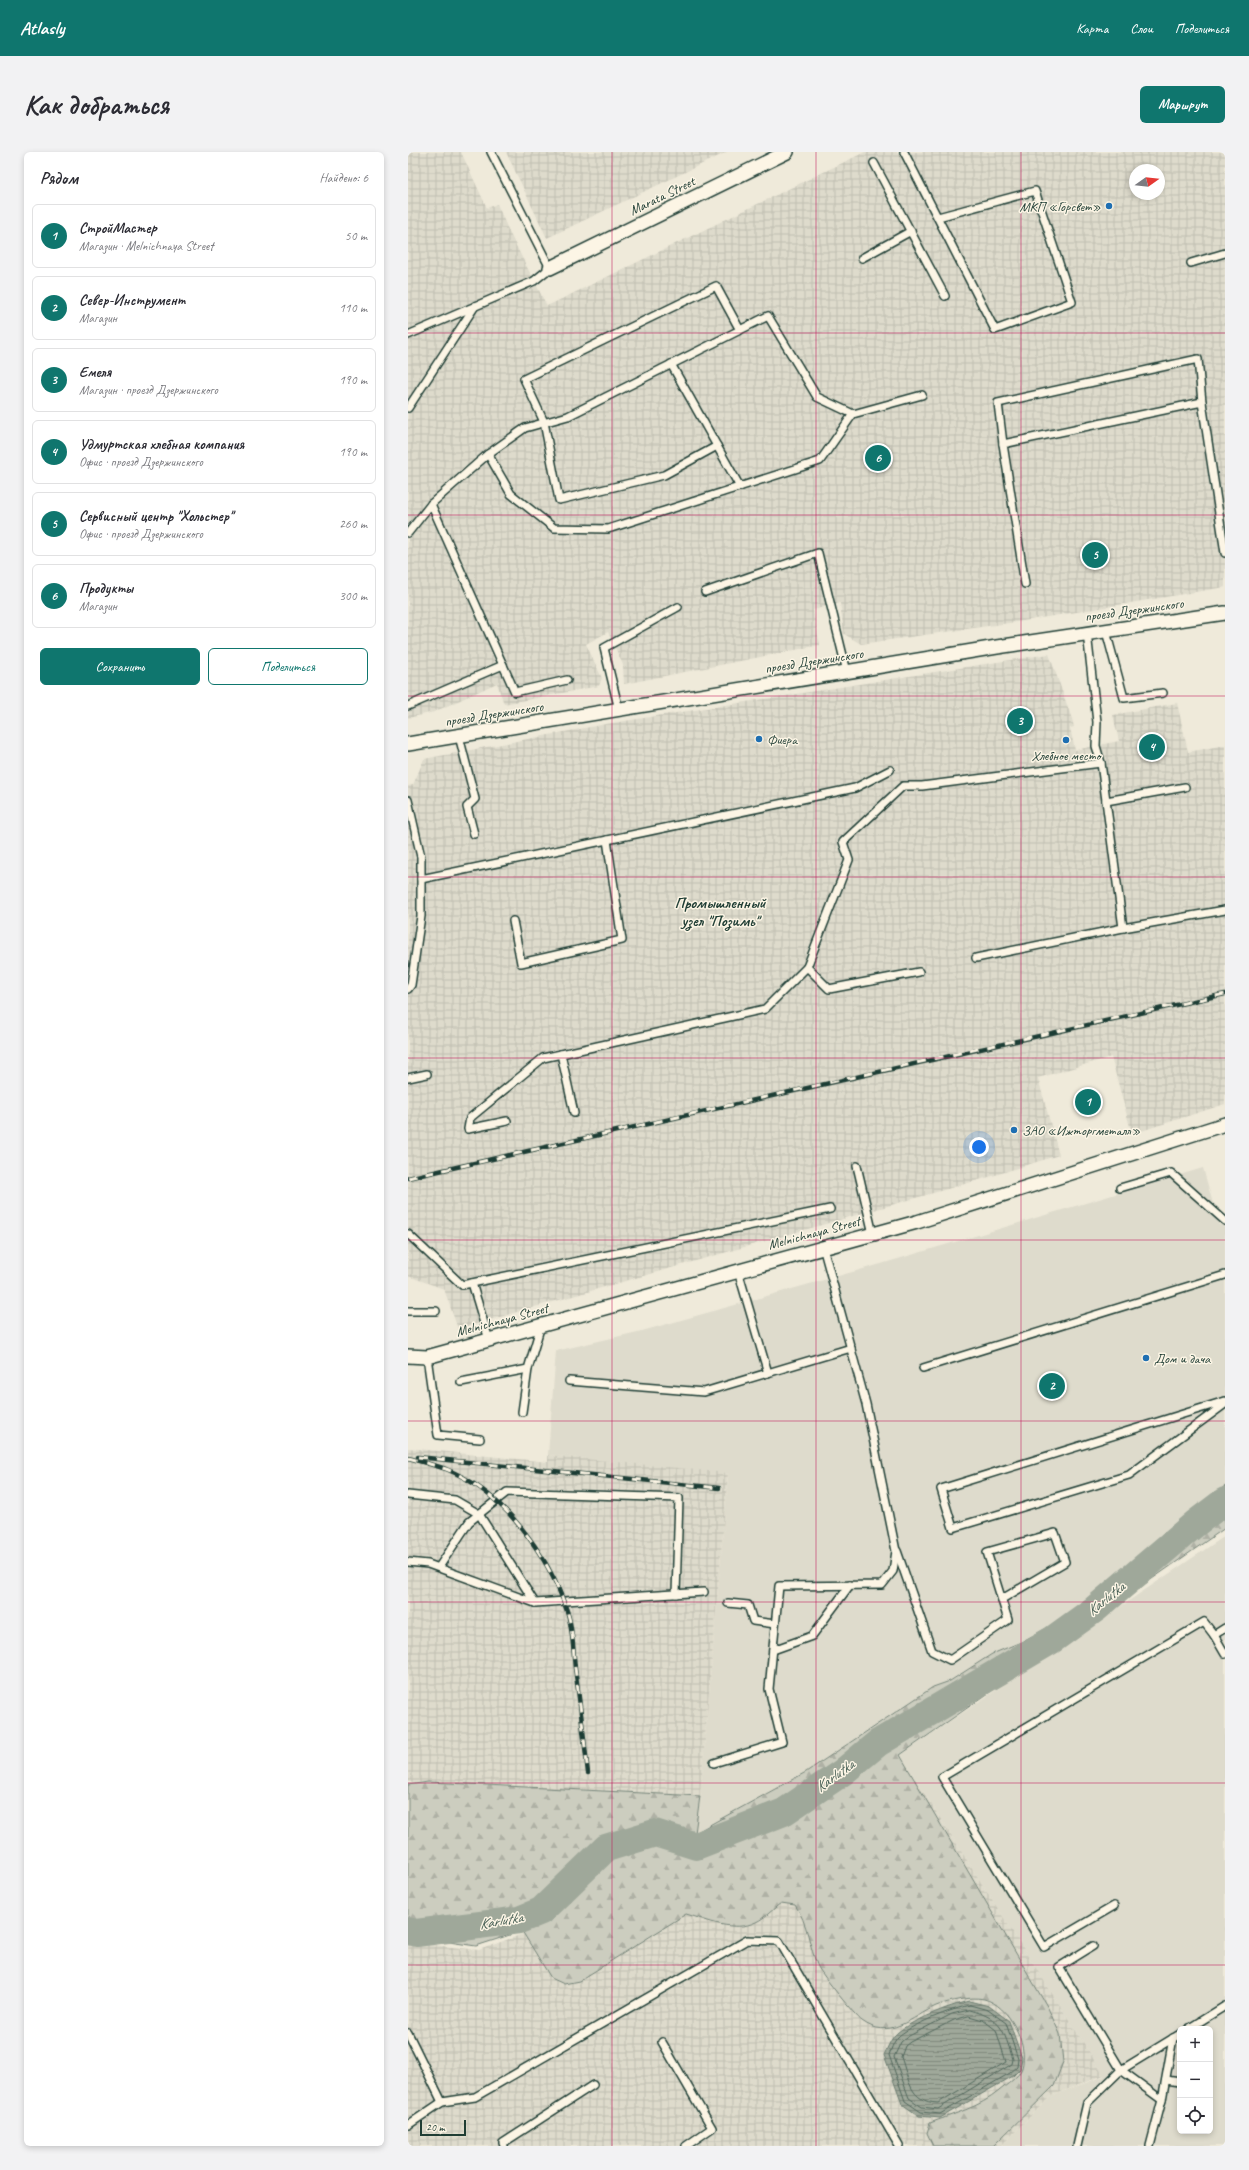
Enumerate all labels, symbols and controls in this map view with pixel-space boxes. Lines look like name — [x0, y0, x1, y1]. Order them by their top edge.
text: Atlasly — [20, 16, 64, 40]
text: Карта — [1076, 20, 1108, 37]
text: Слои — [1130, 20, 1153, 37]
text: Поделиться — [1175, 20, 1229, 37]
button: Маршрут — [1140, 86, 1225, 123]
text: Как добраться — [24, 87, 169, 122]
north arrow — [1129, 164, 1165, 200]
text: Рядом — [40, 168, 78, 189]
text: Найдено: 6 — [320, 170, 368, 186]
street label: Marata Street — [626, 172, 699, 219]
place label: МКП «Горсвет» — [1019, 198, 1101, 215]
marker: МКП «Горсвет» — [1104, 201, 1114, 211]
text: СтройМастер — [79, 219, 157, 238]
text: 1 — [51, 228, 57, 244]
text: 50 m — [345, 228, 367, 244]
text: Магазин · Melnichnaya Street — [79, 238, 213, 254]
text: Север-Инструмент — [79, 291, 185, 310]
text: 2 — [51, 300, 57, 316]
text: 110 m — [339, 300, 367, 316]
text: Магазин — [79, 310, 117, 326]
text: Емеля — [79, 363, 111, 382]
text: 3 — [51, 372, 57, 388]
text: 190 m — [339, 372, 367, 388]
text: Магазин · проезд Дзержинского — [79, 382, 218, 398]
text: Удмуртская хлебная компания — [79, 435, 244, 454]
pin: 6 — [865, 443, 891, 473]
text: 4 — [51, 444, 57, 460]
text: 190 m — [339, 444, 367, 460]
text: Офис · проезд Дзержинского — [79, 454, 203, 470]
text: Сервисный центр "Хольстер" — [79, 507, 233, 526]
text: 5 — [51, 516, 57, 532]
text: 260 m — [339, 516, 367, 532]
text: Офис · проезд Дзержинского — [79, 526, 203, 542]
pin: 5 — [1082, 540, 1108, 570]
text: Продукты — [79, 579, 133, 598]
text: 6 — [51, 588, 57, 604]
text: 300 m — [339, 588, 367, 604]
street label: проезд Дзержинского — [1084, 595, 1185, 625]
text: Магазин — [79, 598, 117, 614]
street label: проезд Дзержинского — [764, 645, 865, 677]
button: Сохранить — [40, 648, 200, 685]
button: Поделиться — [208, 648, 368, 685]
street label: проезд Дзержинского — [444, 698, 545, 730]
pin: 3 — [1007, 706, 1033, 736]
place label: Фиера — [767, 731, 798, 748]
pin: 4 — [1139, 732, 1165, 762]
marker: Фиера — [754, 734, 764, 744]
marker: Хлебное место — [1061, 735, 1071, 745]
place label: Хлебное место — [1032, 747, 1102, 764]
district label: Промышленный узел "Позимь" — [674, 893, 767, 931]
pin: 1 — [1075, 1087, 1101, 1117]
place label: ЗАО «Ижторгметалл» — [1022, 1122, 1140, 1139]
marker: ЗАО «Ижторгметалл» — [1009, 1125, 1019, 1135]
your location — [969, 1137, 989, 1157]
street label: Melnichnaya Street — [766, 1212, 864, 1253]
street label: Melnichnaya Street — [454, 1299, 552, 1340]
place label: Дом и дача — [1154, 1350, 1211, 1367]
marker: Дом и дача — [1141, 1353, 1151, 1363]
pin: 2 — [1039, 1371, 1065, 1401]
water label: Karlutka — [1083, 1577, 1130, 1620]
water label: Karlutka — [812, 1754, 860, 1796]
water label: Karlutka — [478, 1908, 526, 1934]
map controls — [1177, 2026, 1213, 2134]
button: + — [1177, 2026, 1213, 2062]
button: − — [1177, 2062, 1213, 2098]
button: locate — [1177, 2098, 1213, 2134]
scale bar — [420, 2118, 466, 2137]
text: 20 m — [426, 2120, 445, 2134]

